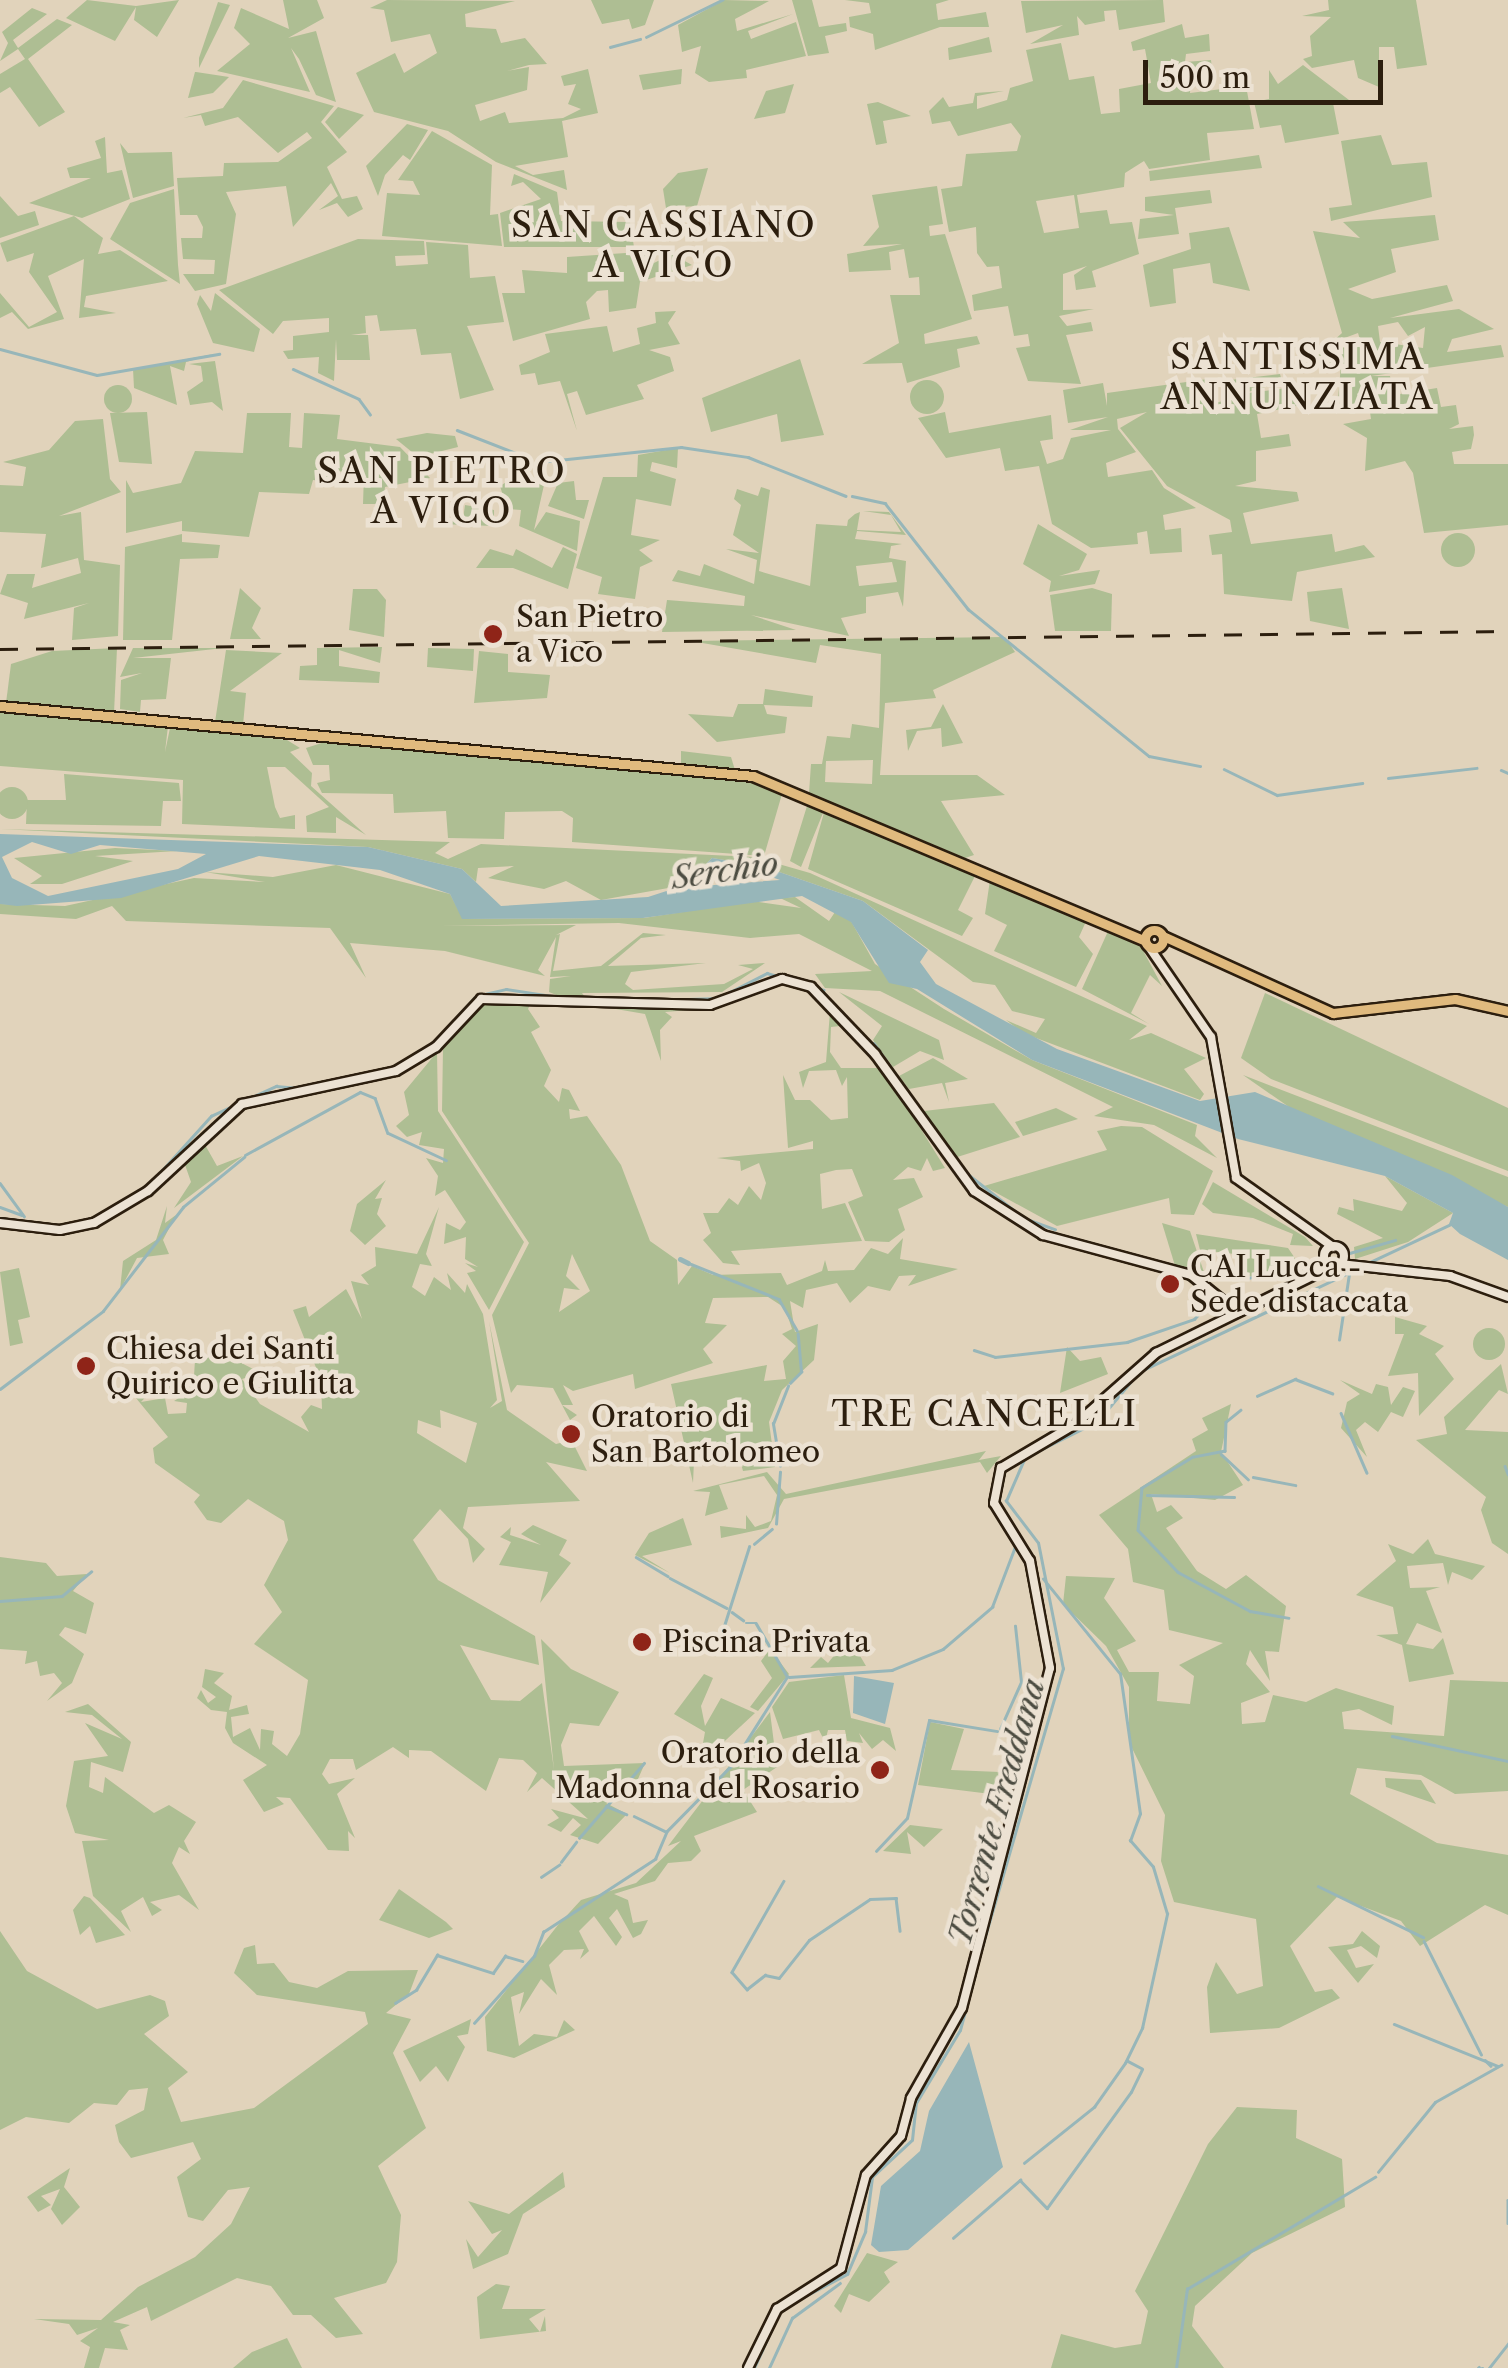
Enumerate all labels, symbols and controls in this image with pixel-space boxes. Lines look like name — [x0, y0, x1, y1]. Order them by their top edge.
scale bar — [1148, 40, 1388, 102]
text: 500 m — [1160, 59, 1250, 96]
district label: SAN CASSIANO A VICO — [511, 204, 817, 286]
district label: SANTISSIMA ANNUNZIATA — [1161, 336, 1435, 418]
district label: SAN PIETRO A VICO — [317, 450, 567, 532]
place label: San Pietro a Vico — [516, 599, 663, 670]
marker: San Pietro a Vico — [480, 621, 506, 647]
water label: Serchio — [669, 845, 781, 897]
place label: CAI Lucca - Sede distaccata — [1190, 1249, 1408, 1320]
marker: CAI Lucca - Sede distaccata — [1159, 1273, 1181, 1295]
place label: Chiesa dei Santi Quirico e Giulitta — [106, 1331, 354, 1402]
marker: Chiesa dei Santi Quirico e Giulitta — [75, 1355, 97, 1377]
district label: TRE CANCELLI — [832, 1393, 1138, 1435]
place label: Oratorio di San Bartolomeo — [591, 1399, 820, 1470]
marker: Oratorio di San Bartolomeo — [560, 1423, 582, 1445]
place label: Piscina Privata — [662, 1624, 870, 1660]
marker: Piscina Privata — [631, 1631, 653, 1653]
water label: Torrente Freddana — [941, 1674, 1053, 1950]
place label: Oratorio della Madonna del Rosario — [555, 1735, 860, 1806]
marker: Oratorio della Madonna del Rosario — [869, 1759, 891, 1781]

